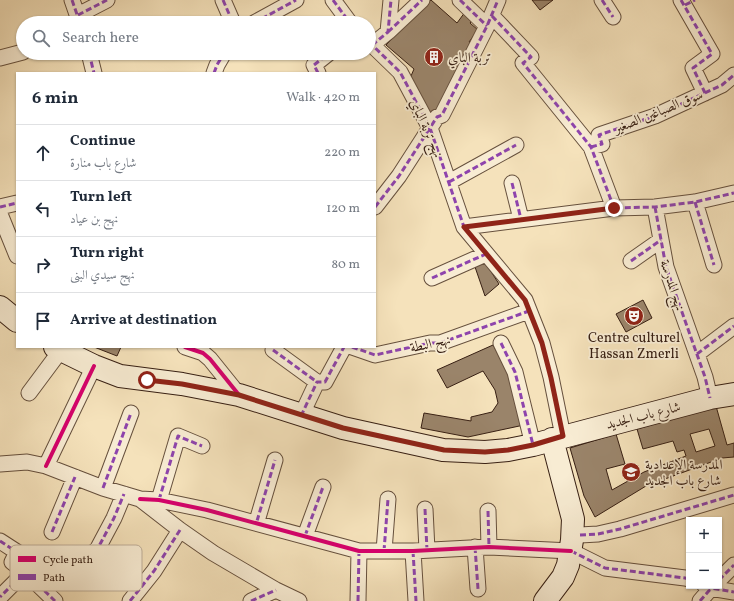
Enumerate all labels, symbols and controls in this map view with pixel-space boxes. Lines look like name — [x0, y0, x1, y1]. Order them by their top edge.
search box — [16, 16, 376, 60]
icon: search — [30, 27, 52, 49]
text: Search here — [62, 28, 139, 49]
building icon: تربة الباي — [423, 46, 445, 68]
place label: تربة الباي — [448, 49, 491, 69]
street label: سوق الصباغين الصغير — [609, 86, 706, 140]
text: 6 min — [32, 87, 78, 110]
text: Walk · 420 m — [286, 89, 360, 107]
street label: نهج تربة الباي — [402, 96, 447, 162]
text: Continue — [70, 131, 135, 152]
icon: ahead — [32, 142, 54, 164]
text: 220 m — [324, 144, 360, 162]
text: شارع باب منارة — [70, 155, 136, 173]
text: Turn left — [70, 187, 132, 208]
icon: left — [32, 198, 54, 220]
route end — [605, 199, 623, 217]
text: 120 m — [326, 200, 360, 218]
text: نهج بن عياد — [70, 211, 118, 229]
text: Turn right — [70, 243, 144, 264]
icon: right — [32, 254, 54, 276]
text: 80 m — [331, 256, 360, 274]
street label: نهج المدرسة — [653, 257, 689, 314]
text: نهج سيدي البنى — [70, 267, 135, 285]
theatre icon: Centre culturel Hassan Zmerli — [623, 305, 645, 327]
icon: arrive — [32, 310, 54, 332]
text: Arrive at destination — [70, 310, 217, 331]
place label: Centre culturel Hassan Zmerli — [588, 329, 680, 364]
street label: نهج البطة — [408, 331, 453, 360]
route start — [138, 371, 156, 389]
street label: شارع باب الجديد — [604, 398, 683, 436]
place label: المدرسة الإعدادية شارع باب الجديد — [645, 456, 723, 492]
school or university icon: المدرسة الإعدادية شارع باب الجديد — [620, 461, 642, 483]
map controls — [686, 517, 722, 589]
button: + — [686, 517, 722, 553]
legend — [10, 545, 142, 591]
text: Cycle path — [43, 553, 93, 568]
button: − — [686, 553, 722, 589]
text: Path — [43, 571, 66, 586]

